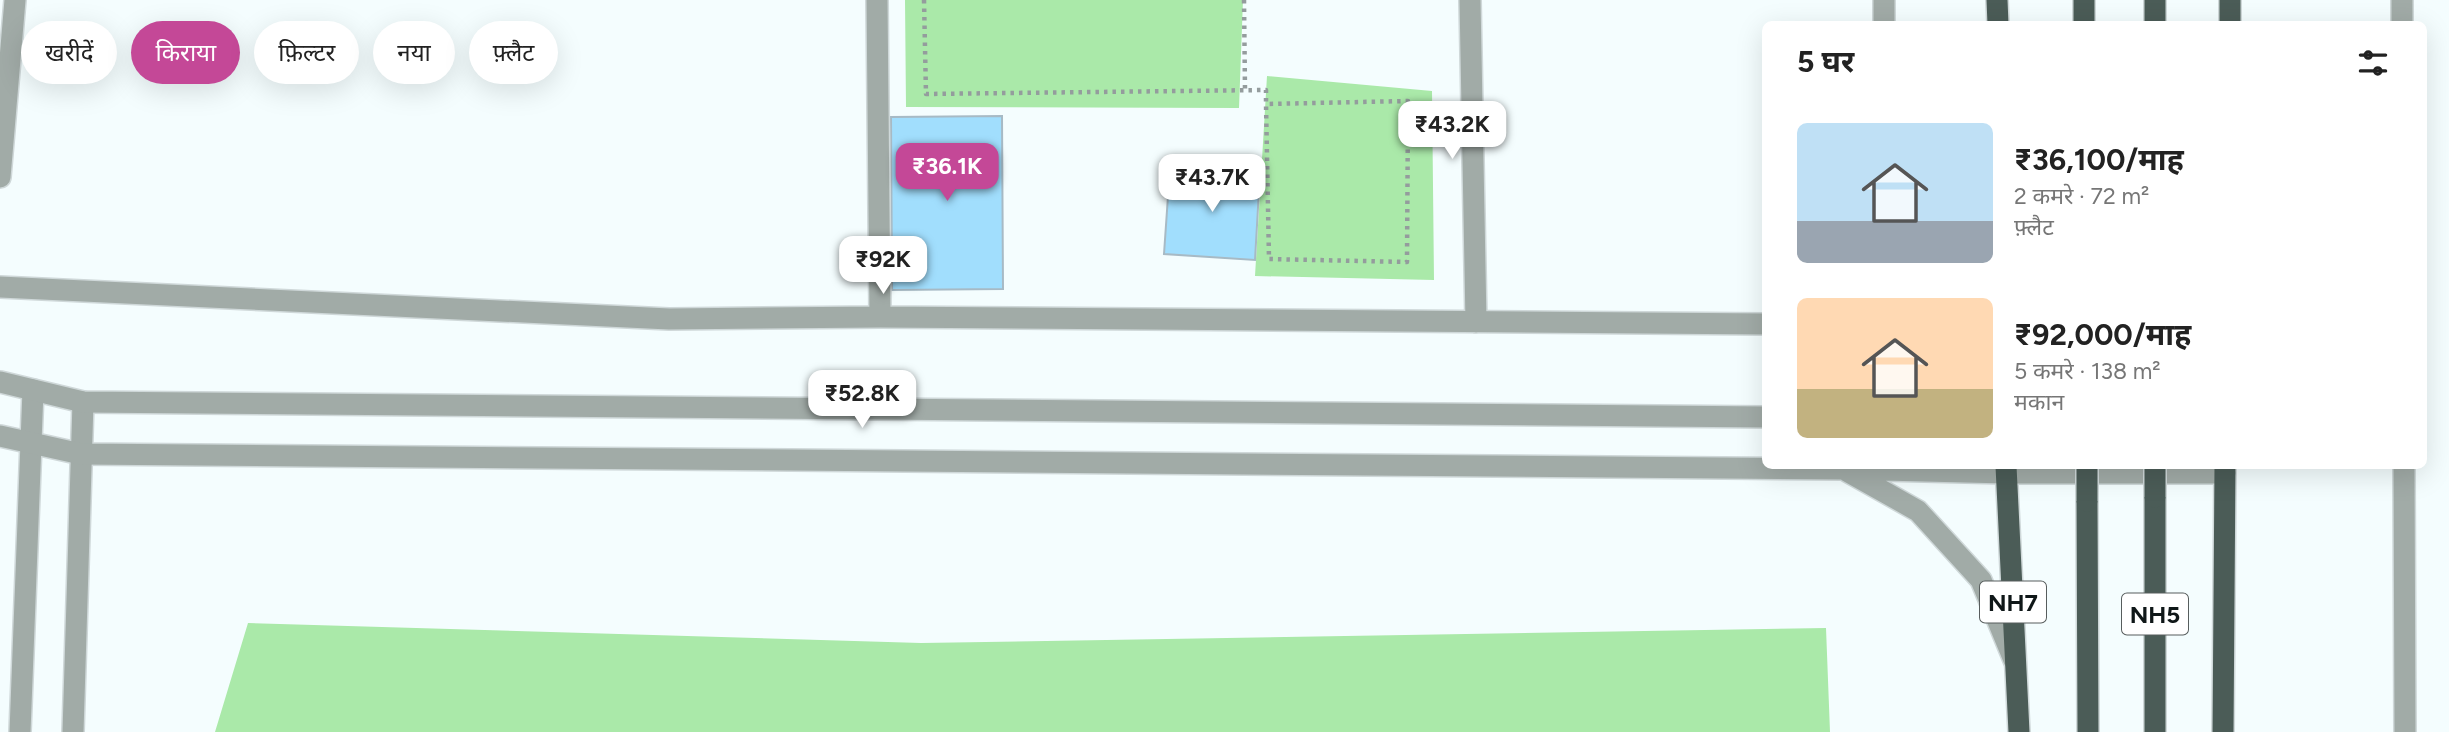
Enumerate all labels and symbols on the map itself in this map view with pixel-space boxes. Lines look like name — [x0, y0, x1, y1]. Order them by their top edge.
pin: ₹43.2K — [1395, 102, 1509, 161]
pin: ₹36.1K — [890, 144, 1004, 203]
pin: ₹43.7K — [1155, 154, 1269, 214]
pin: ₹92K — [842, 236, 924, 296]
pin: ₹52.8K — [805, 370, 919, 430]
road number: NH7 — [1980, 582, 2046, 622]
road number: NH5 — [2122, 594, 2188, 634]

